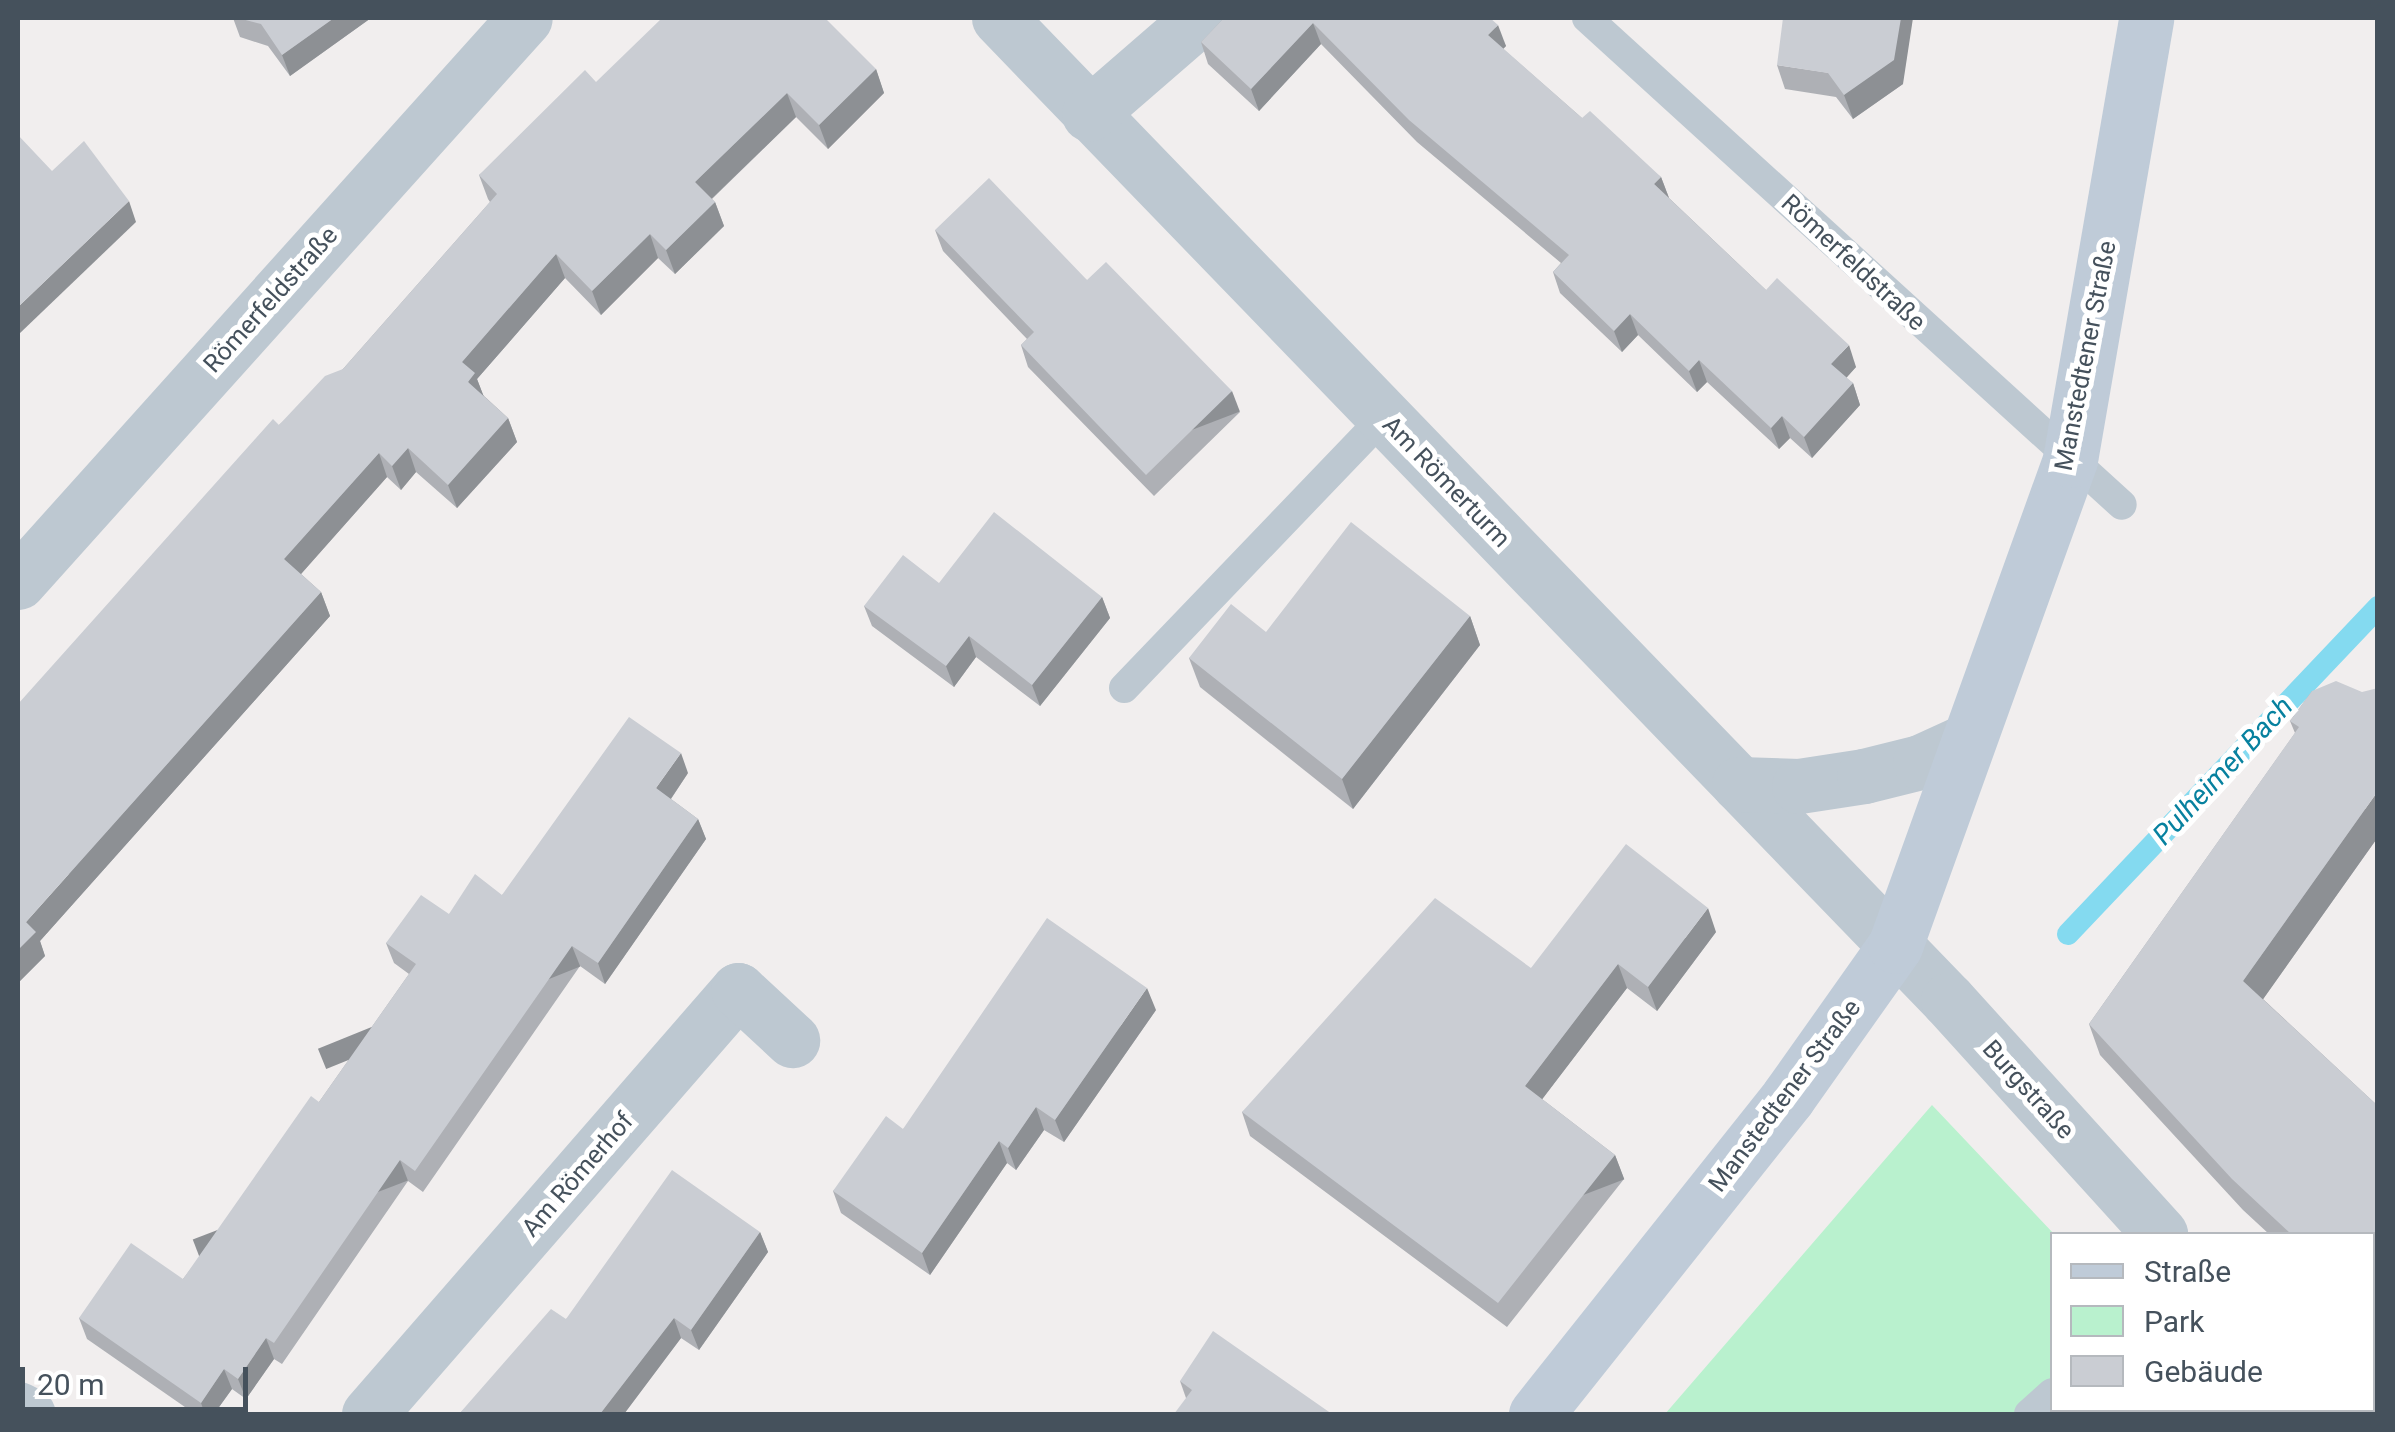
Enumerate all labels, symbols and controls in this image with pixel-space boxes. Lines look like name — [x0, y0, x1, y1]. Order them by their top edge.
street label: Römerfeldstraße — [1775, 189, 1931, 337]
street label: Römerfeldstraße — [198, 221, 344, 379]
street label: Manstedtener Straße — [2049, 238, 2123, 474]
street label: Am Römerturm — [1376, 410, 1516, 554]
water label: Pulheimer Bach — [2146, 690, 2300, 852]
street label: Manstedtener Straße — [1703, 994, 1867, 1198]
street label: Burgstraße — [1976, 1034, 2080, 1146]
street label: Am Römerhof — [516, 1107, 640, 1243]
legend — [2050, 1232, 2375, 1412]
text: Straße — [2144, 1254, 2231, 1289]
text: Park — [2144, 1304, 2204, 1339]
scale bar — [25, 1347, 252, 1409]
text: Gebäude — [2144, 1354, 2263, 1389]
text: 20 m — [37, 1367, 104, 1402]

